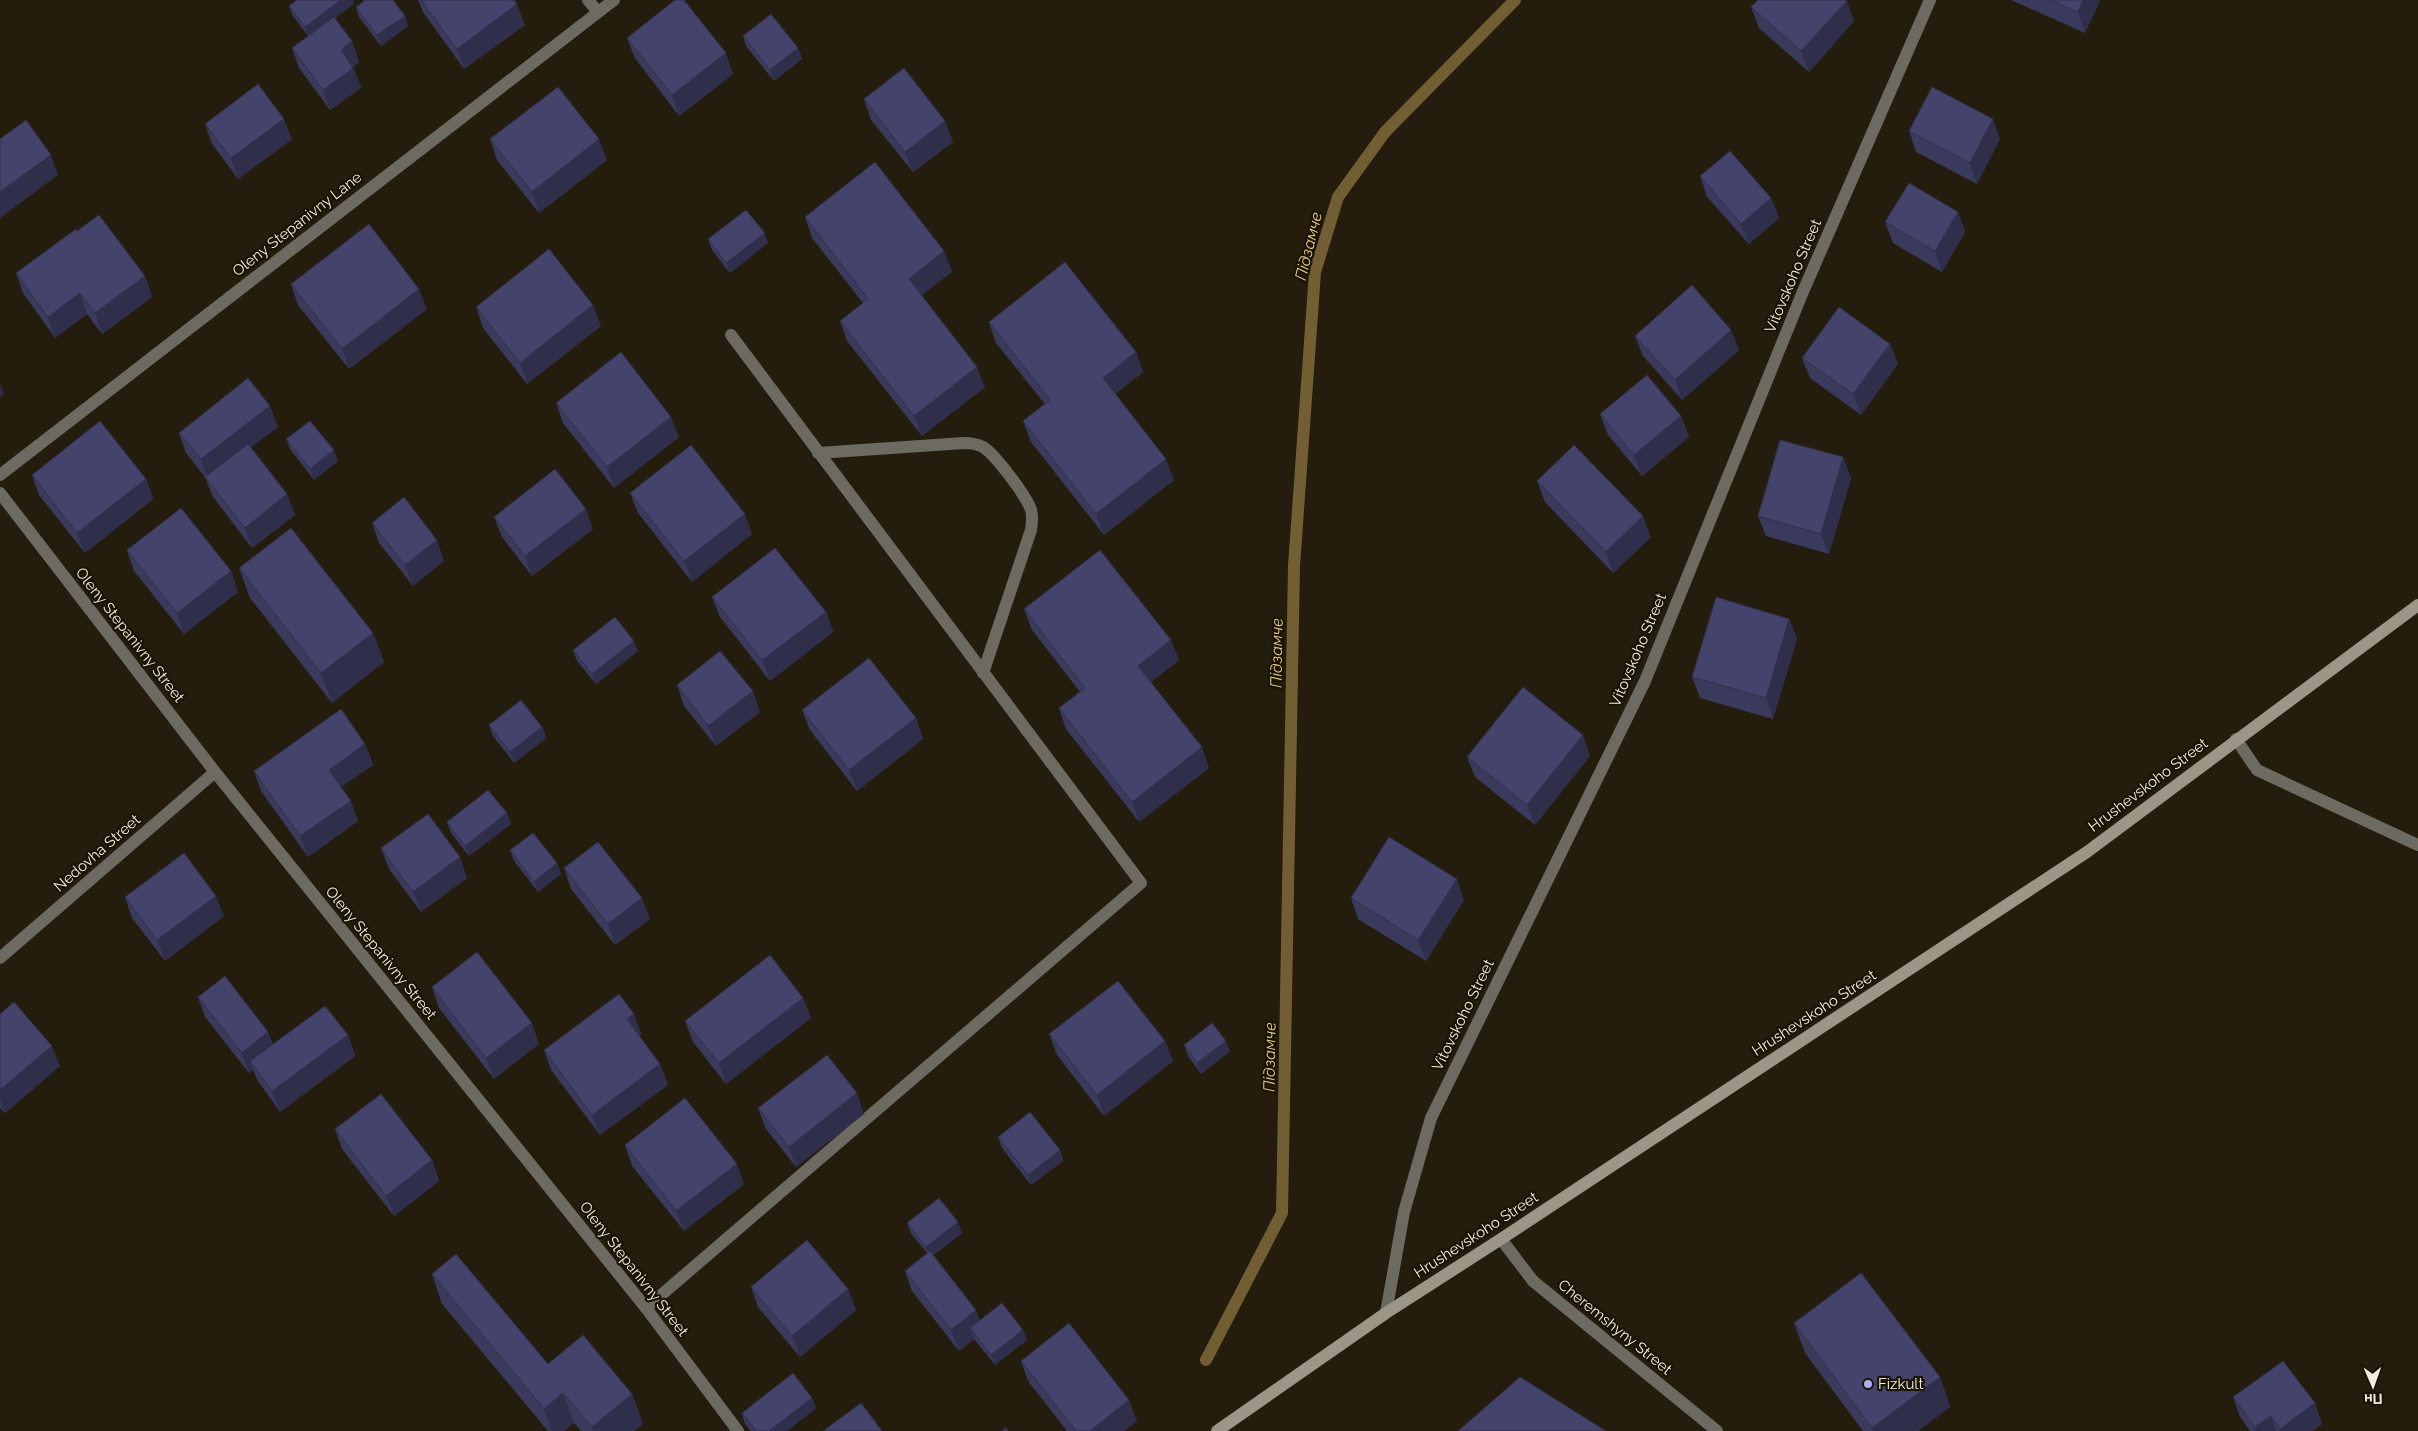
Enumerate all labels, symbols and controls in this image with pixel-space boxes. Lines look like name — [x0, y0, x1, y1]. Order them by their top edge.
street label: Oleny Stepanivny Lane — [229, 168, 365, 280]
water label: Підзамче — [1291, 210, 1326, 282]
street label: Vitovskoho Street — [1761, 217, 1825, 335]
street label: Oleny Stepanivny Street — [72, 564, 188, 706]
street label: Vitovskoho Street — [1606, 591, 1670, 709]
water label: Підзамче — [1266, 618, 1287, 688]
street label: Hrushevskoho Street — [2085, 734, 2211, 836]
street label: Nedovha Street — [50, 811, 144, 895]
street label: Oleny Stepanivny Street — [322, 883, 440, 1023]
street label: Vitovskoho Street — [1428, 956, 1498, 1074]
street label: Hrushevskoho Street — [1749, 966, 1879, 1060]
water label: Підзамче — [1259, 1022, 1280, 1092]
street label: Hrushevskoho Street — [1411, 1188, 1541, 1282]
street label: Oleny Stepanivny Street — [576, 1198, 692, 1340]
street label: Cheremshyny Street — [1555, 1276, 1675, 1378]
north arrow — [2348, 1361, 2398, 1411]
place label: Fizkult — [1878, 1375, 1923, 1393]
marker: Fizkult — [1862, 1378, 1874, 1390]
text: Пн — [2364, 1391, 2383, 1407]

